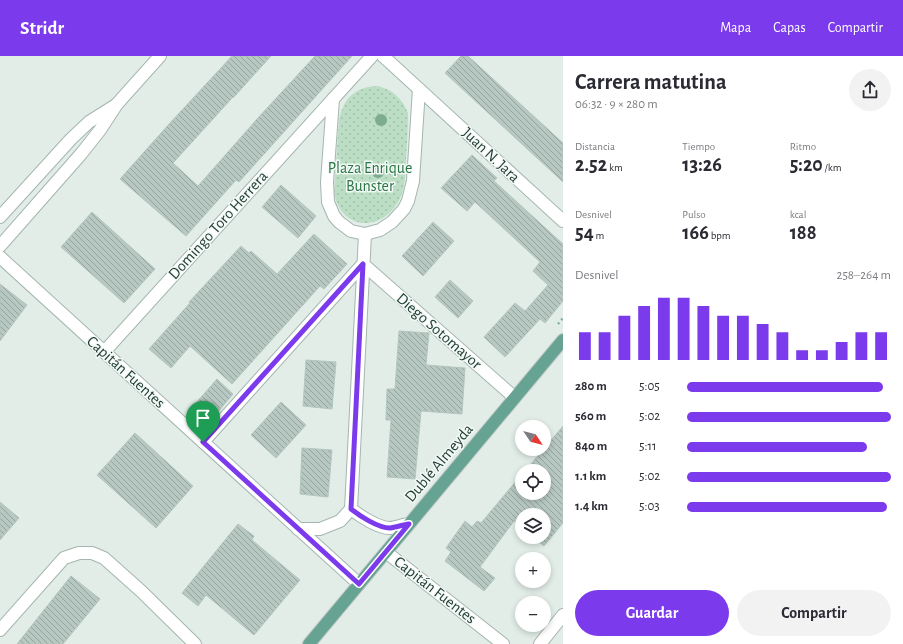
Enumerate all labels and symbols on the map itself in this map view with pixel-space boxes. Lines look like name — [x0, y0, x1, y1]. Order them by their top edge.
street label: Juan N. Jara — [459, 125, 523, 185]
park label: Plaza Enrique Bunster — [328, 160, 412, 194]
street label: Domingo Toro Herrera — [165, 168, 271, 282]
street label: Diego Sotomayor — [393, 290, 485, 373]
street label: Capitán Fuentes — [84, 333, 168, 411]
pin — [186, 401, 220, 442]
north arrow — [515, 420, 551, 456]
street label: Dublé Almeyda — [402, 421, 477, 506]
street label: Capitán Fuentes — [391, 553, 479, 627]

